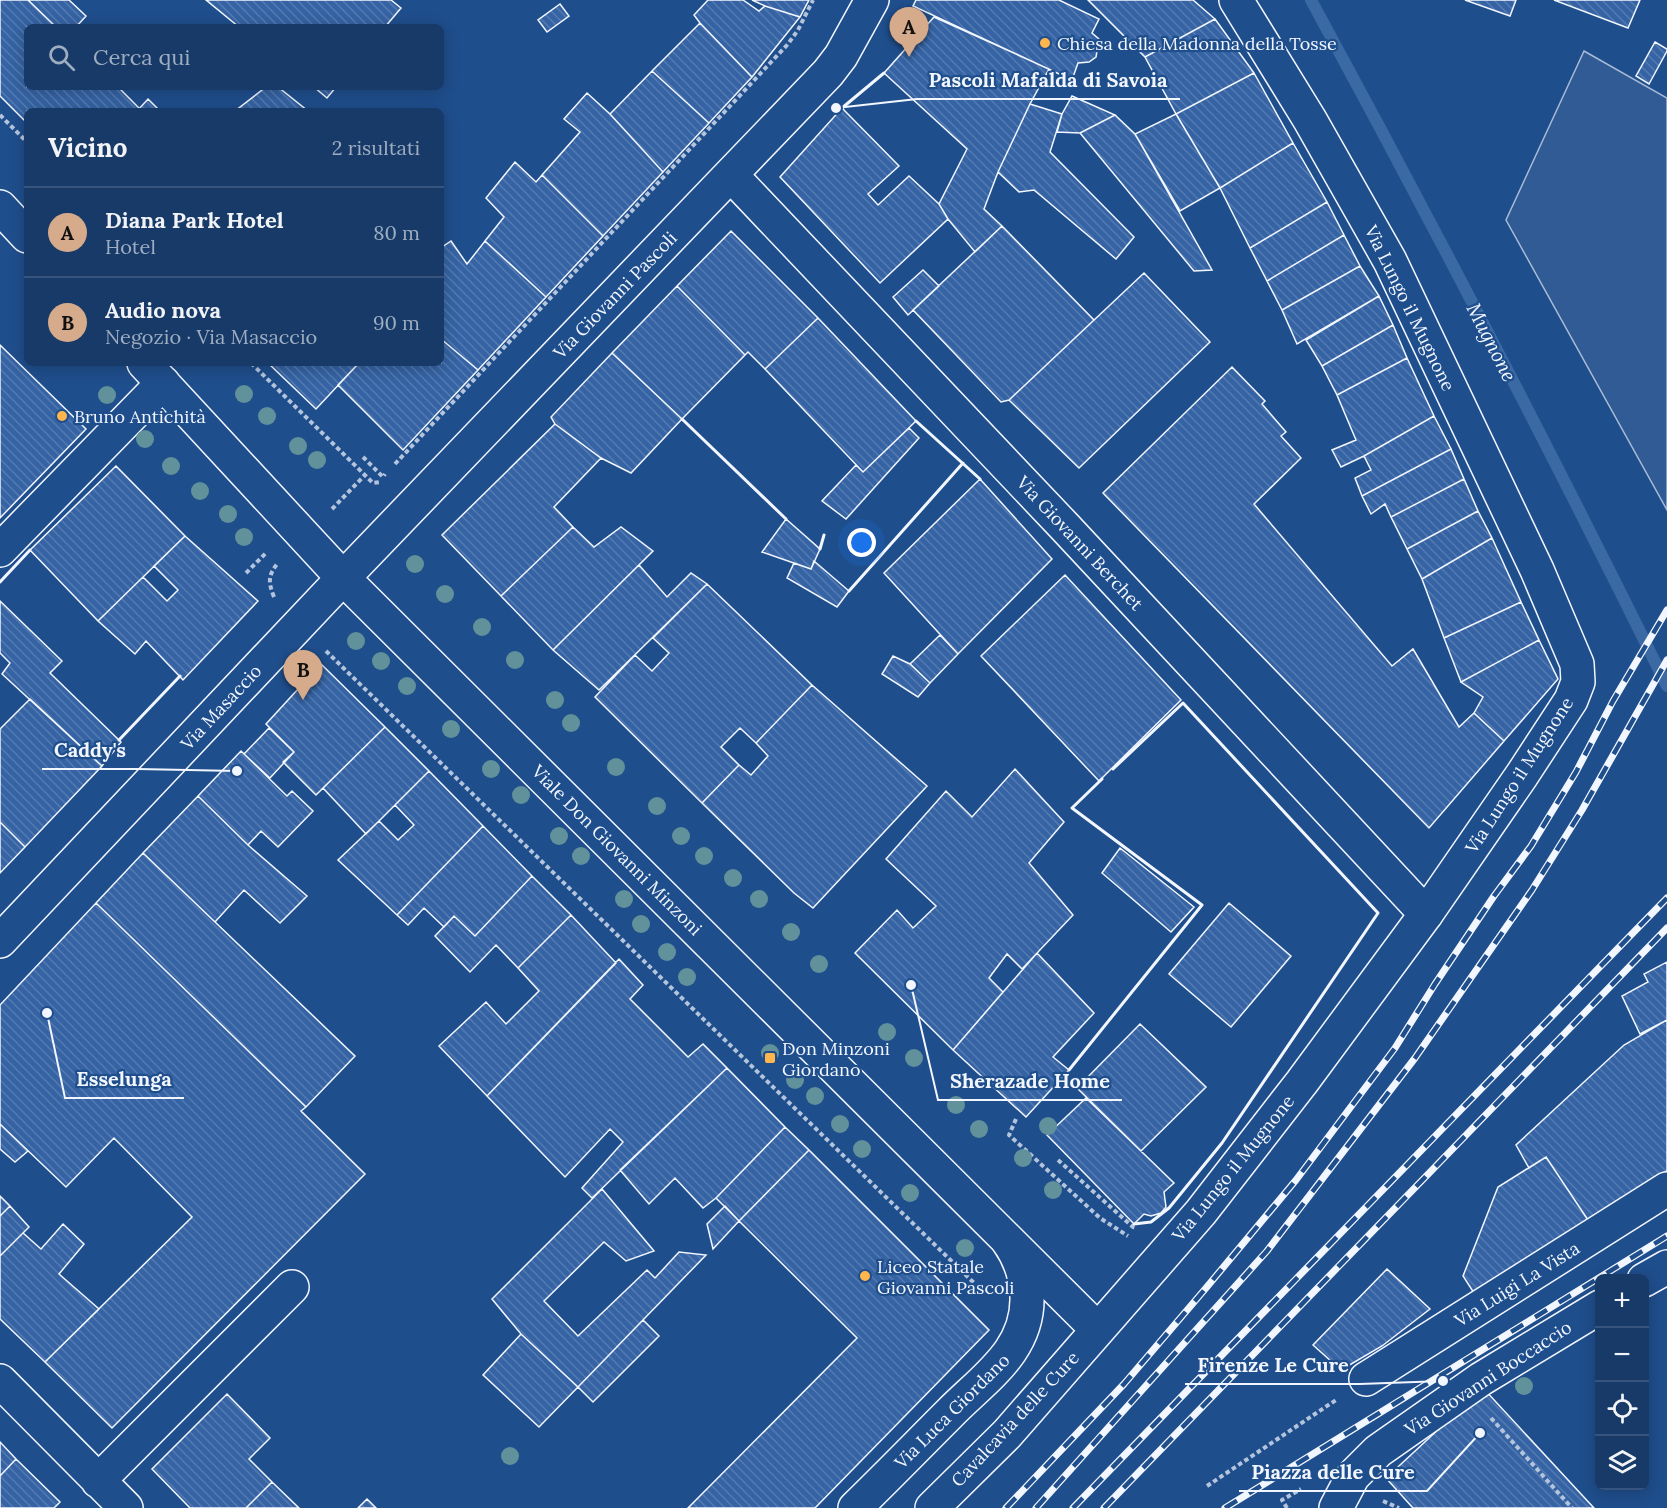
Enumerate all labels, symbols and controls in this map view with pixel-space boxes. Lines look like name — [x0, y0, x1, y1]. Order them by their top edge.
pin: A — [890, 8, 928, 57]
search box — [24, 24, 444, 90]
place label: Chiesa della Madonna della Tosse — [1057, 32, 1337, 55]
marker: Chiesa della Madonna della Tosse — [1038, 36, 1052, 50]
icon: search — [45, 41, 78, 74]
text: Cerca qui — [93, 43, 190, 71]
callout: Pascoli Mafalda di Savoia — [917, 61, 1180, 99]
text: Pascoli Mafalda di Savoia — [928, 67, 1168, 92]
text: Vicino — [48, 131, 128, 164]
text: 2 risultati — [332, 135, 420, 160]
text: Diana Park Hotel — [105, 206, 284, 234]
text: A — [61, 220, 74, 245]
text: 80 m — [373, 220, 420, 245]
street label: Via Lungo il Mugnone — [1359, 220, 1460, 395]
street label: Via Giovanni Pascoli — [548, 227, 682, 364]
text: Hotel — [105, 234, 156, 259]
text: Audio nova — [105, 296, 221, 324]
water label: Mugnone — [1462, 298, 1522, 386]
text: B — [61, 310, 74, 335]
text: 90 m — [373, 310, 420, 335]
text: Negozio · Via Masaccio — [105, 324, 317, 349]
place label: Bruno Antichità — [74, 405, 206, 428]
marker: Bruno Antichità — [55, 409, 69, 423]
street label: Via Giovanni Berchet — [1011, 470, 1148, 615]
your location — [847, 528, 876, 557]
pin: B — [284, 650, 322, 700]
street label: Via Masaccio — [175, 659, 266, 755]
street label: Via Lungo il Mugnone — [1459, 692, 1578, 858]
callout: Caddy's — [42, 731, 138, 769]
text: Caddy's — [54, 737, 126, 762]
street label: Viale Don Giovanni Minzoni — [526, 759, 707, 940]
place label: Don Minzoni Giordano — [782, 1037, 890, 1081]
marker: Don Minzoni Giordano — [763, 1051, 777, 1065]
callout: Esselunga — [65, 1060, 184, 1098]
callout: Sherazade Home — [938, 1062, 1122, 1100]
text: Esselunga — [76, 1066, 172, 1091]
text: Sherazade Home — [950, 1068, 1110, 1093]
street label: Via Lungo il Mugnone — [1166, 1090, 1299, 1247]
street label: Via Luigi La Vista — [1449, 1236, 1584, 1332]
place label: Liceo Statale Giovanni Pascoli — [877, 1255, 1014, 1299]
marker: Liceo Statale Giovanni Pascoli — [858, 1269, 872, 1283]
map controls — [1595, 1274, 1649, 1490]
button: + — [1595, 1274, 1649, 1328]
street label: Via Giovanni Boccaccio — [1399, 1315, 1576, 1441]
button: − — [1595, 1328, 1649, 1382]
street label: Cavalcavia delle Cure — [946, 1346, 1084, 1492]
callout: Firenze Le Cure — [1185, 1346, 1360, 1384]
street label: Via Luca Giordano — [889, 1349, 1014, 1474]
text: Firenze Le Cure — [1197, 1352, 1349, 1377]
button: locate — [1595, 1382, 1649, 1436]
button: layers — [1595, 1436, 1649, 1490]
callout: Piazza delle Cure — [1239, 1453, 1427, 1491]
text: Piazza delle Cure — [1251, 1459, 1415, 1484]

